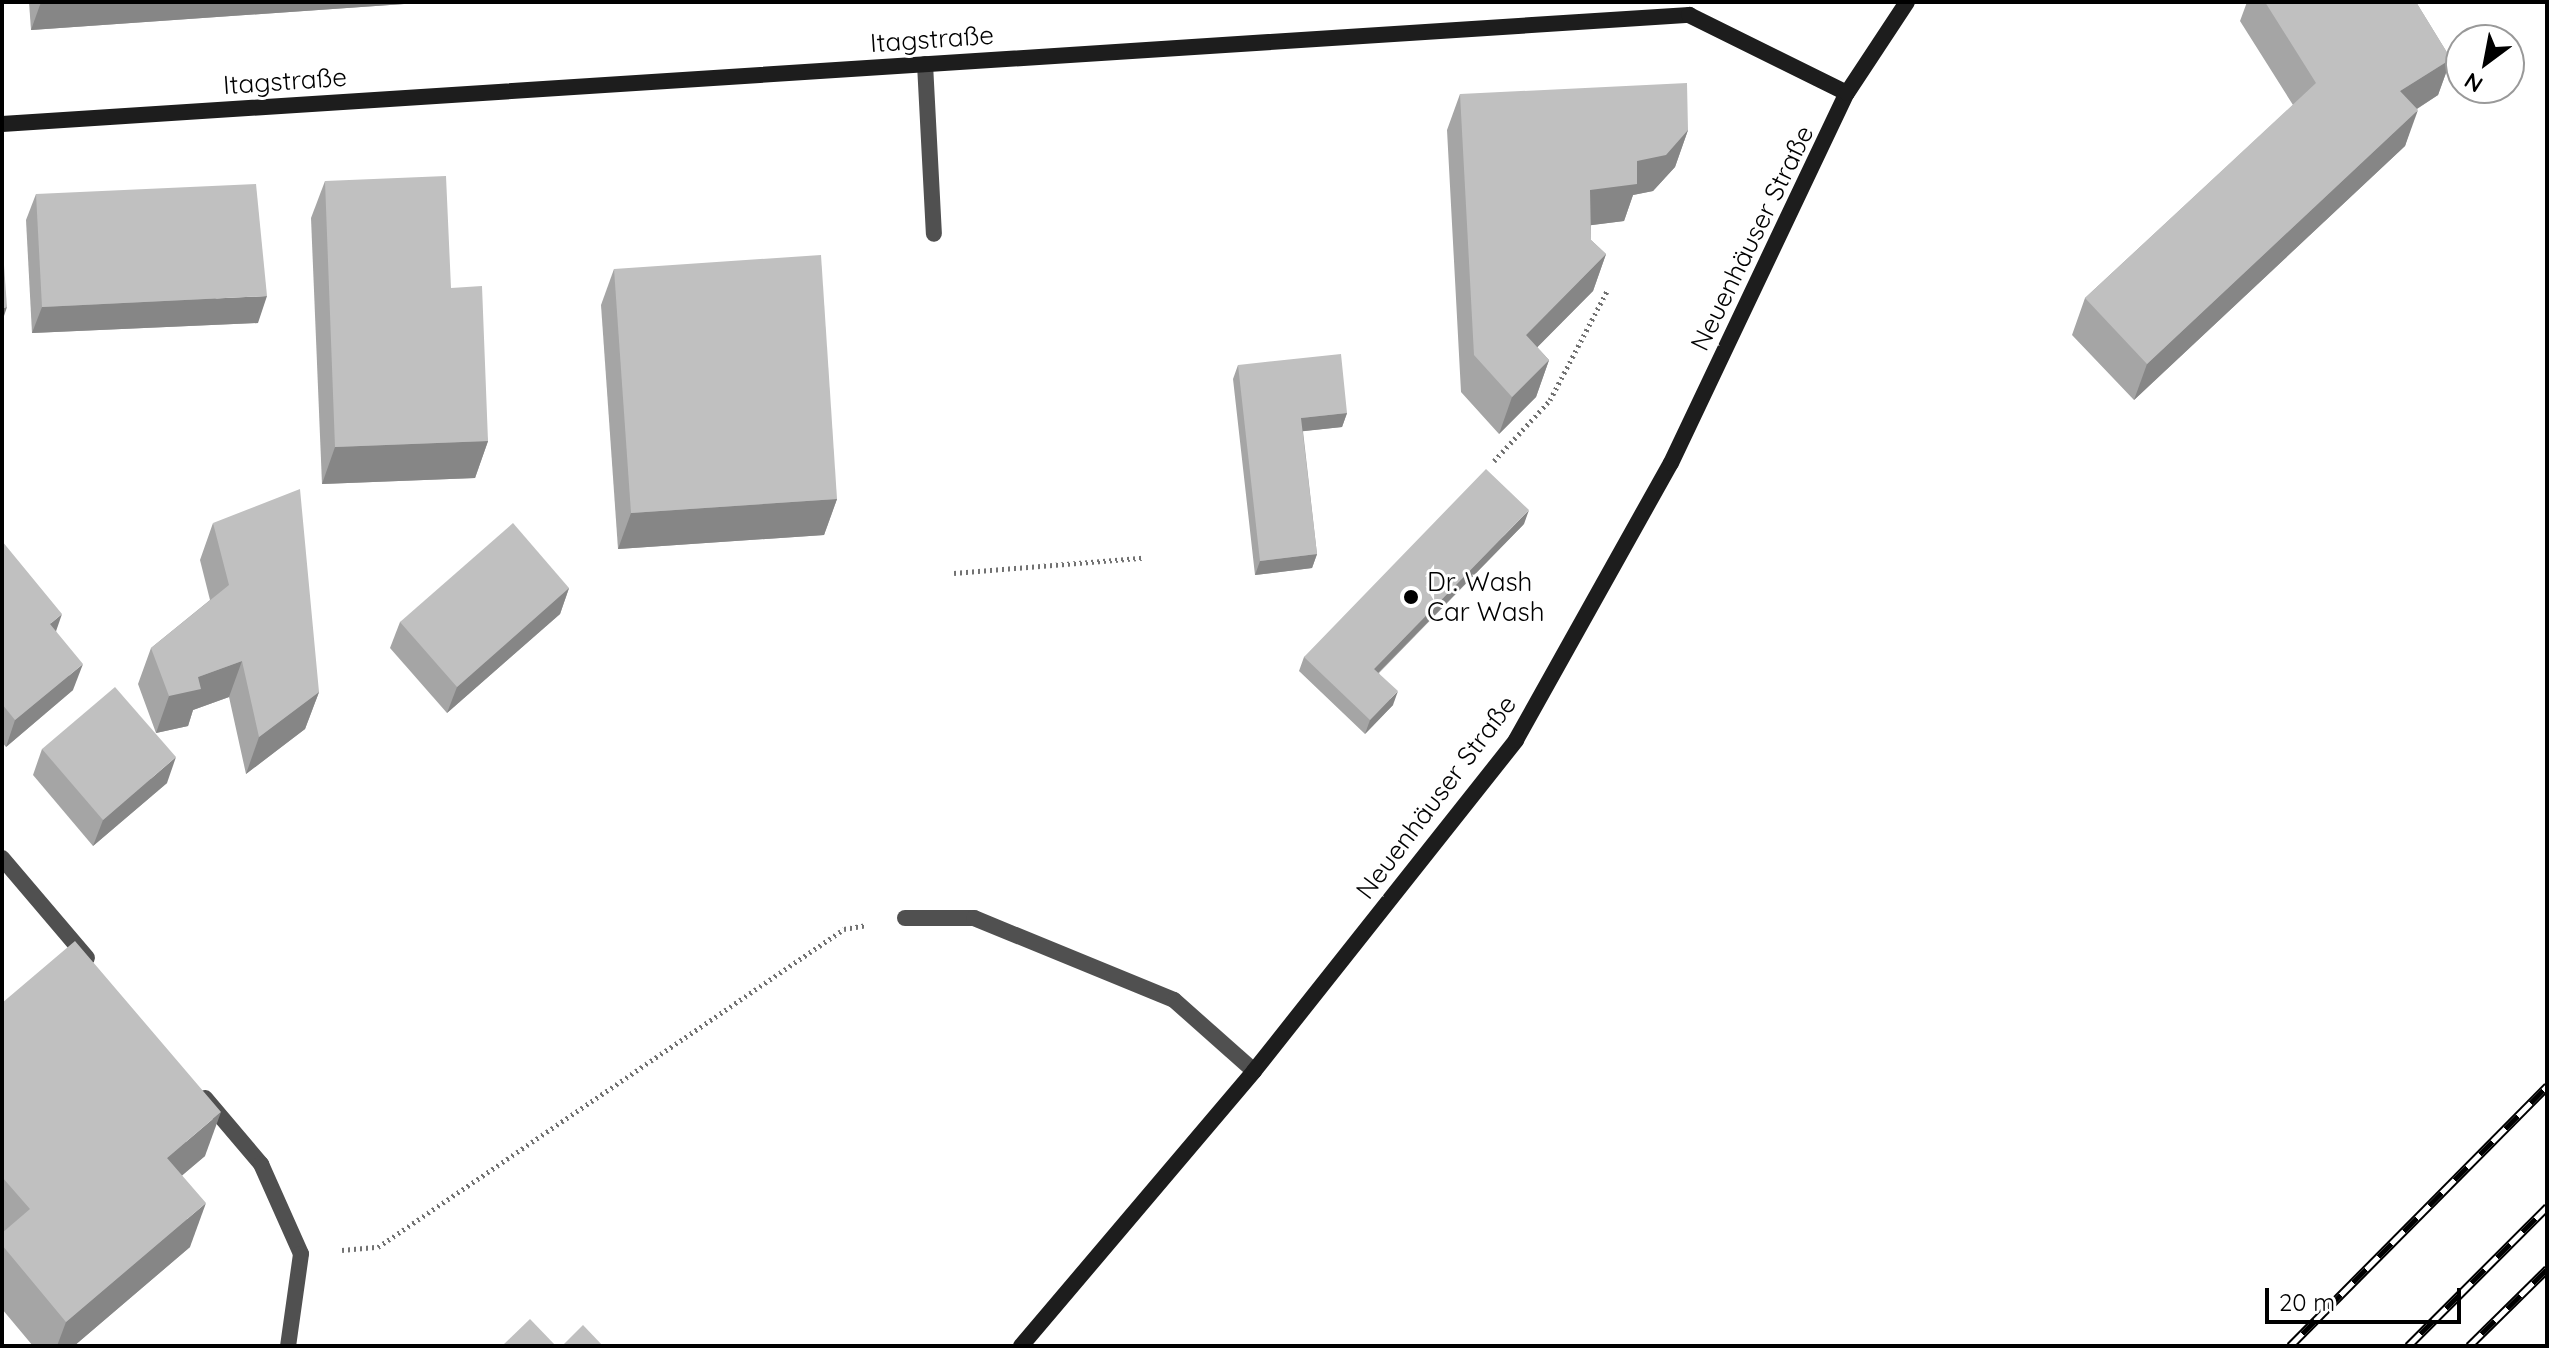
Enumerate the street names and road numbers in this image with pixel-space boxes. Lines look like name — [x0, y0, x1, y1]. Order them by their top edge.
street label: Itagstraße — [869, 19, 995, 59]
street label: Itagstraße — [222, 61, 348, 101]
street label: Neuenhäuser Straße — [1684, 120, 1820, 356]
street label: Neuenhäuser Straße — [1349, 689, 1523, 905]

